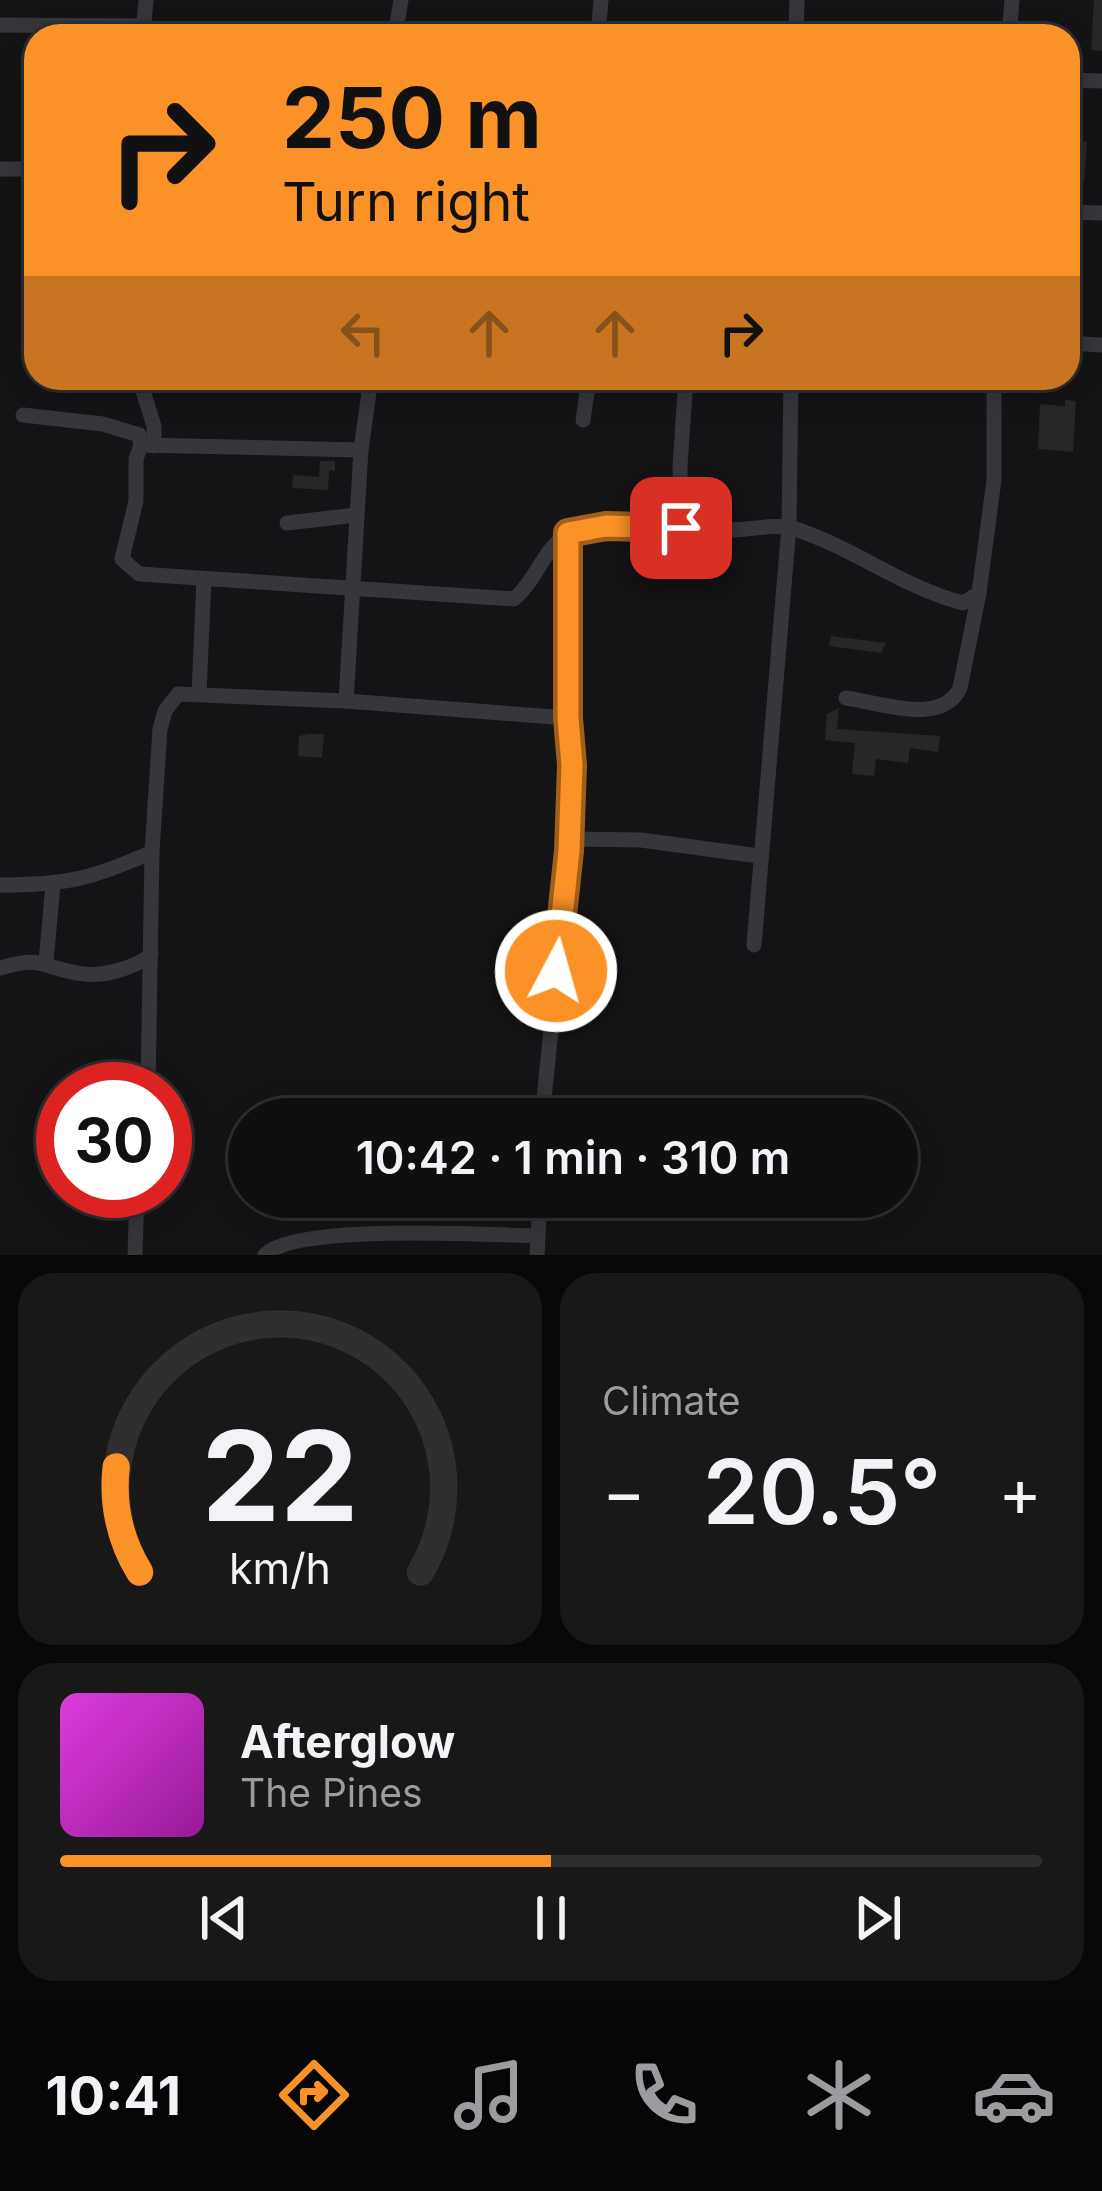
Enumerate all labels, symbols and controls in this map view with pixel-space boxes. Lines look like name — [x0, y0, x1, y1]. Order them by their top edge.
text: 250 m — [282, 67, 542, 168]
icon: right — [84, 72, 240, 228]
text: Turn right — [282, 169, 530, 234]
icon: left — [330, 300, 396, 366]
icon: ahead — [456, 300, 522, 366]
icon: ahead — [582, 300, 648, 366]
icon: right — [708, 300, 774, 366]
pin — [630, 477, 732, 579]
icon: arrive — [648, 495, 714, 561]
position arrow — [493, 908, 619, 1034]
speed limit sign: 30 — [36, 1062, 192, 1218]
text: 10:42 · 1 min · 310 m — [356, 1130, 790, 1185]
text: Climate — [602, 1377, 741, 1424]
text: 22 — [201, 1400, 359, 1551]
text: 20.5° — [703, 1437, 941, 1546]
text: − — [602, 1452, 646, 1532]
text: + — [998, 1452, 1042, 1532]
text: km/h — [229, 1542, 331, 1594]
text: Afterglow — [240, 1714, 455, 1769]
text: The Pines — [240, 1769, 423, 1816]
icon: previous — [191, 1885, 257, 1951]
icon: pause — [518, 1885, 584, 1951]
icon: next — [845, 1885, 911, 1951]
icon: directions — [272, 2053, 356, 2137]
icon: music — [447, 2053, 531, 2137]
icon: phone — [622, 2053, 706, 2137]
icon: climate — [797, 2053, 881, 2137]
icon: car — [972, 2053, 1056, 2137]
text: 10:41 — [46, 2063, 181, 2128]

